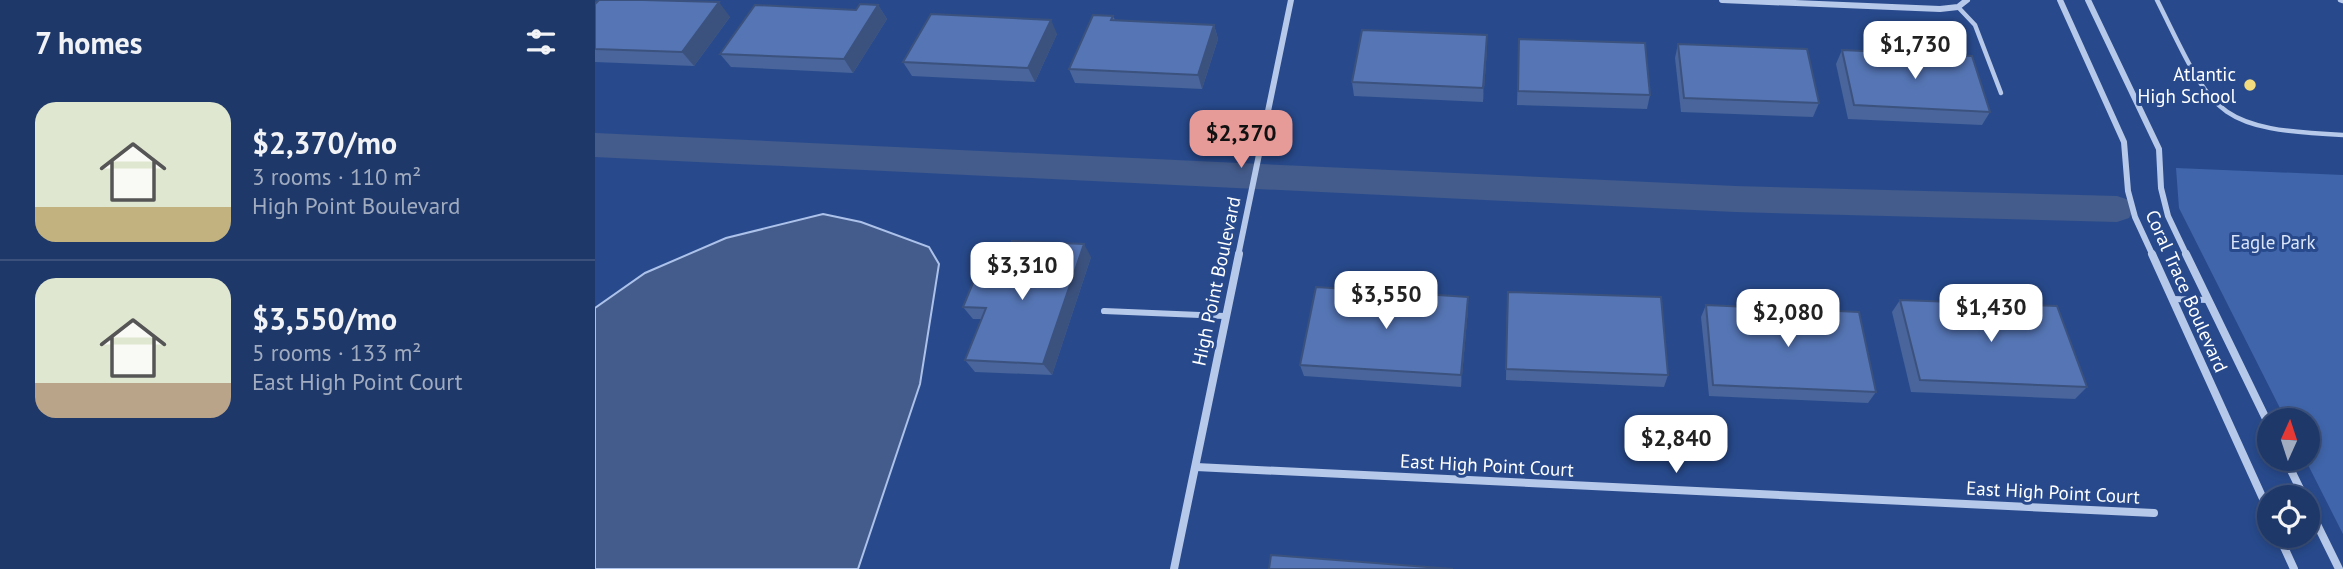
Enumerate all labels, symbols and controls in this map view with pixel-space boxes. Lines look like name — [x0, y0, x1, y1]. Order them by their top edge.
pin: $1,730 — [1858, 22, 1972, 81]
text: 7 homes — [35, 23, 143, 62]
icon: filters — [522, 23, 560, 61]
text: $1,730 — [1879, 29, 1951, 58]
place label: Atlantic High School — [2138, 62, 2236, 108]
marker: Atlantic High School — [2242, 77, 2258, 93]
pin: $2,370 — [1184, 110, 1298, 170]
text: $2,370 — [1205, 118, 1277, 147]
text: $2,370/mo — [252, 123, 397, 162]
icon: home — [91, 130, 175, 214]
text: 3 rooms · 110 m² — [252, 162, 421, 191]
text: High Point Boulevard — [252, 191, 460, 220]
street label: High Point Boulevard — [1186, 194, 1246, 368]
street label: Coral Trace Boulevard — [2140, 206, 2234, 376]
park label: Eagle Park — [2230, 230, 2316, 254]
pin: $3,310 — [965, 243, 1079, 302]
text: $3,310 — [986, 250, 1058, 279]
pin: $3,550 — [1329, 272, 1443, 331]
text: $3,550 — [1350, 279, 1422, 308]
pin: $1,430 — [1934, 284, 2048, 344]
pin: $2,080 — [1731, 290, 1845, 349]
text: $1,430 — [1955, 292, 2027, 321]
text: $2,080 — [1752, 297, 1824, 326]
text: $3,550/mo — [252, 299, 397, 338]
icon: home — [91, 306, 175, 390]
text: 5 rooms · 133 m² — [252, 338, 421, 367]
text: East High Point Court — [252, 367, 462, 396]
north arrow — [2257, 408, 2321, 471]
map controls — [2257, 408, 2320, 548]
pin: $2,840 — [1619, 416, 1733, 475]
text: $2,840 — [1640, 423, 1712, 452]
street label: East High Point Court — [1400, 448, 1575, 482]
street label: East High Point Court — [1966, 475, 2141, 509]
button: locate — [2257, 485, 2320, 548]

